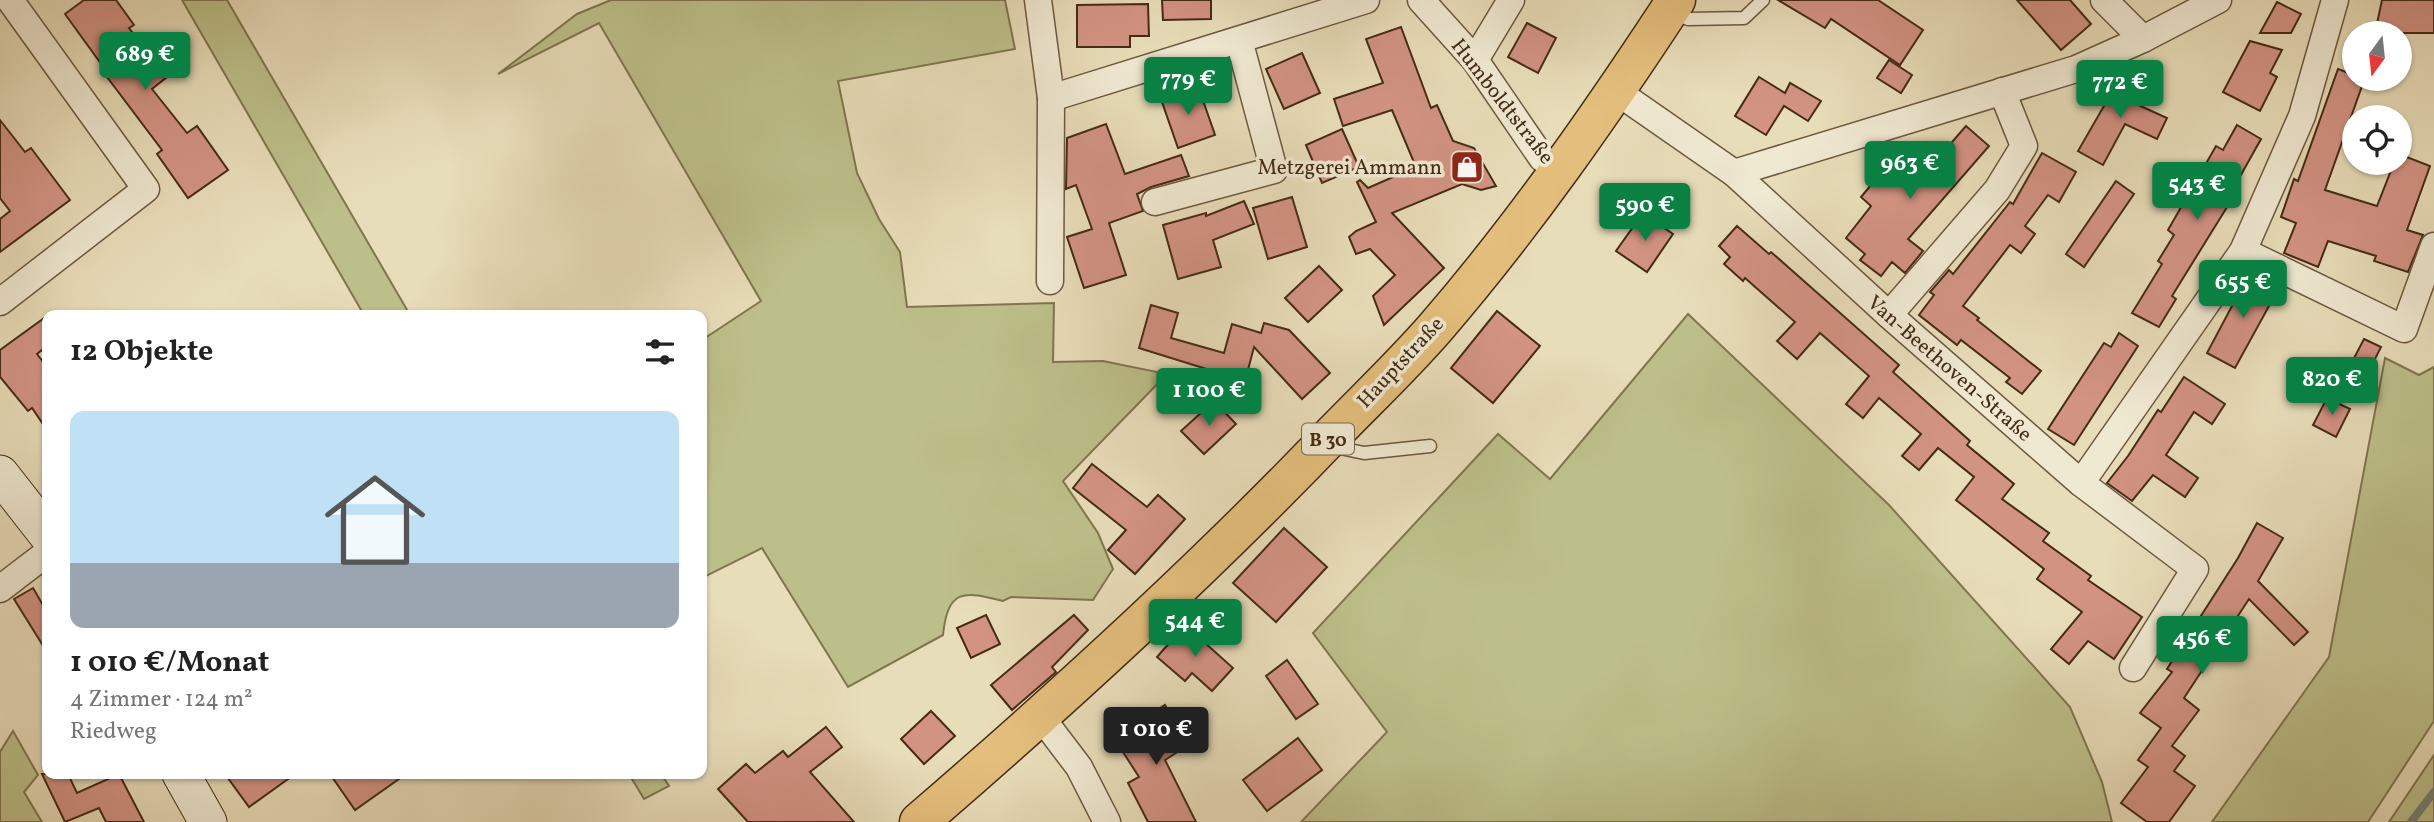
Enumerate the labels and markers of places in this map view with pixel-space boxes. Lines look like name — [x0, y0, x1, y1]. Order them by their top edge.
pin: 689 € — [96, 32, 194, 92]
pin: 779 € — [1139, 58, 1237, 117]
pin: 772 € — [2071, 60, 2169, 120]
pin: 963 € — [1861, 142, 1959, 201]
shop icon: Metzgerei Ammann — [1448, 148, 1486, 186]
place label: Metzgerei Ammann — [1258, 154, 1442, 183]
pin: 543 € — [2148, 162, 2246, 222]
pin: 590 € — [1596, 184, 1694, 243]
pin: 655 € — [2194, 260, 2292, 320]
pin: 820 € — [2283, 358, 2381, 417]
pin: 1 100 € — [1144, 368, 1274, 428]
pin: 544 € — [1146, 600, 1244, 659]
pin: 456 € — [2153, 616, 2251, 676]
pin: 1 010 € — [1091, 708, 1221, 767]

